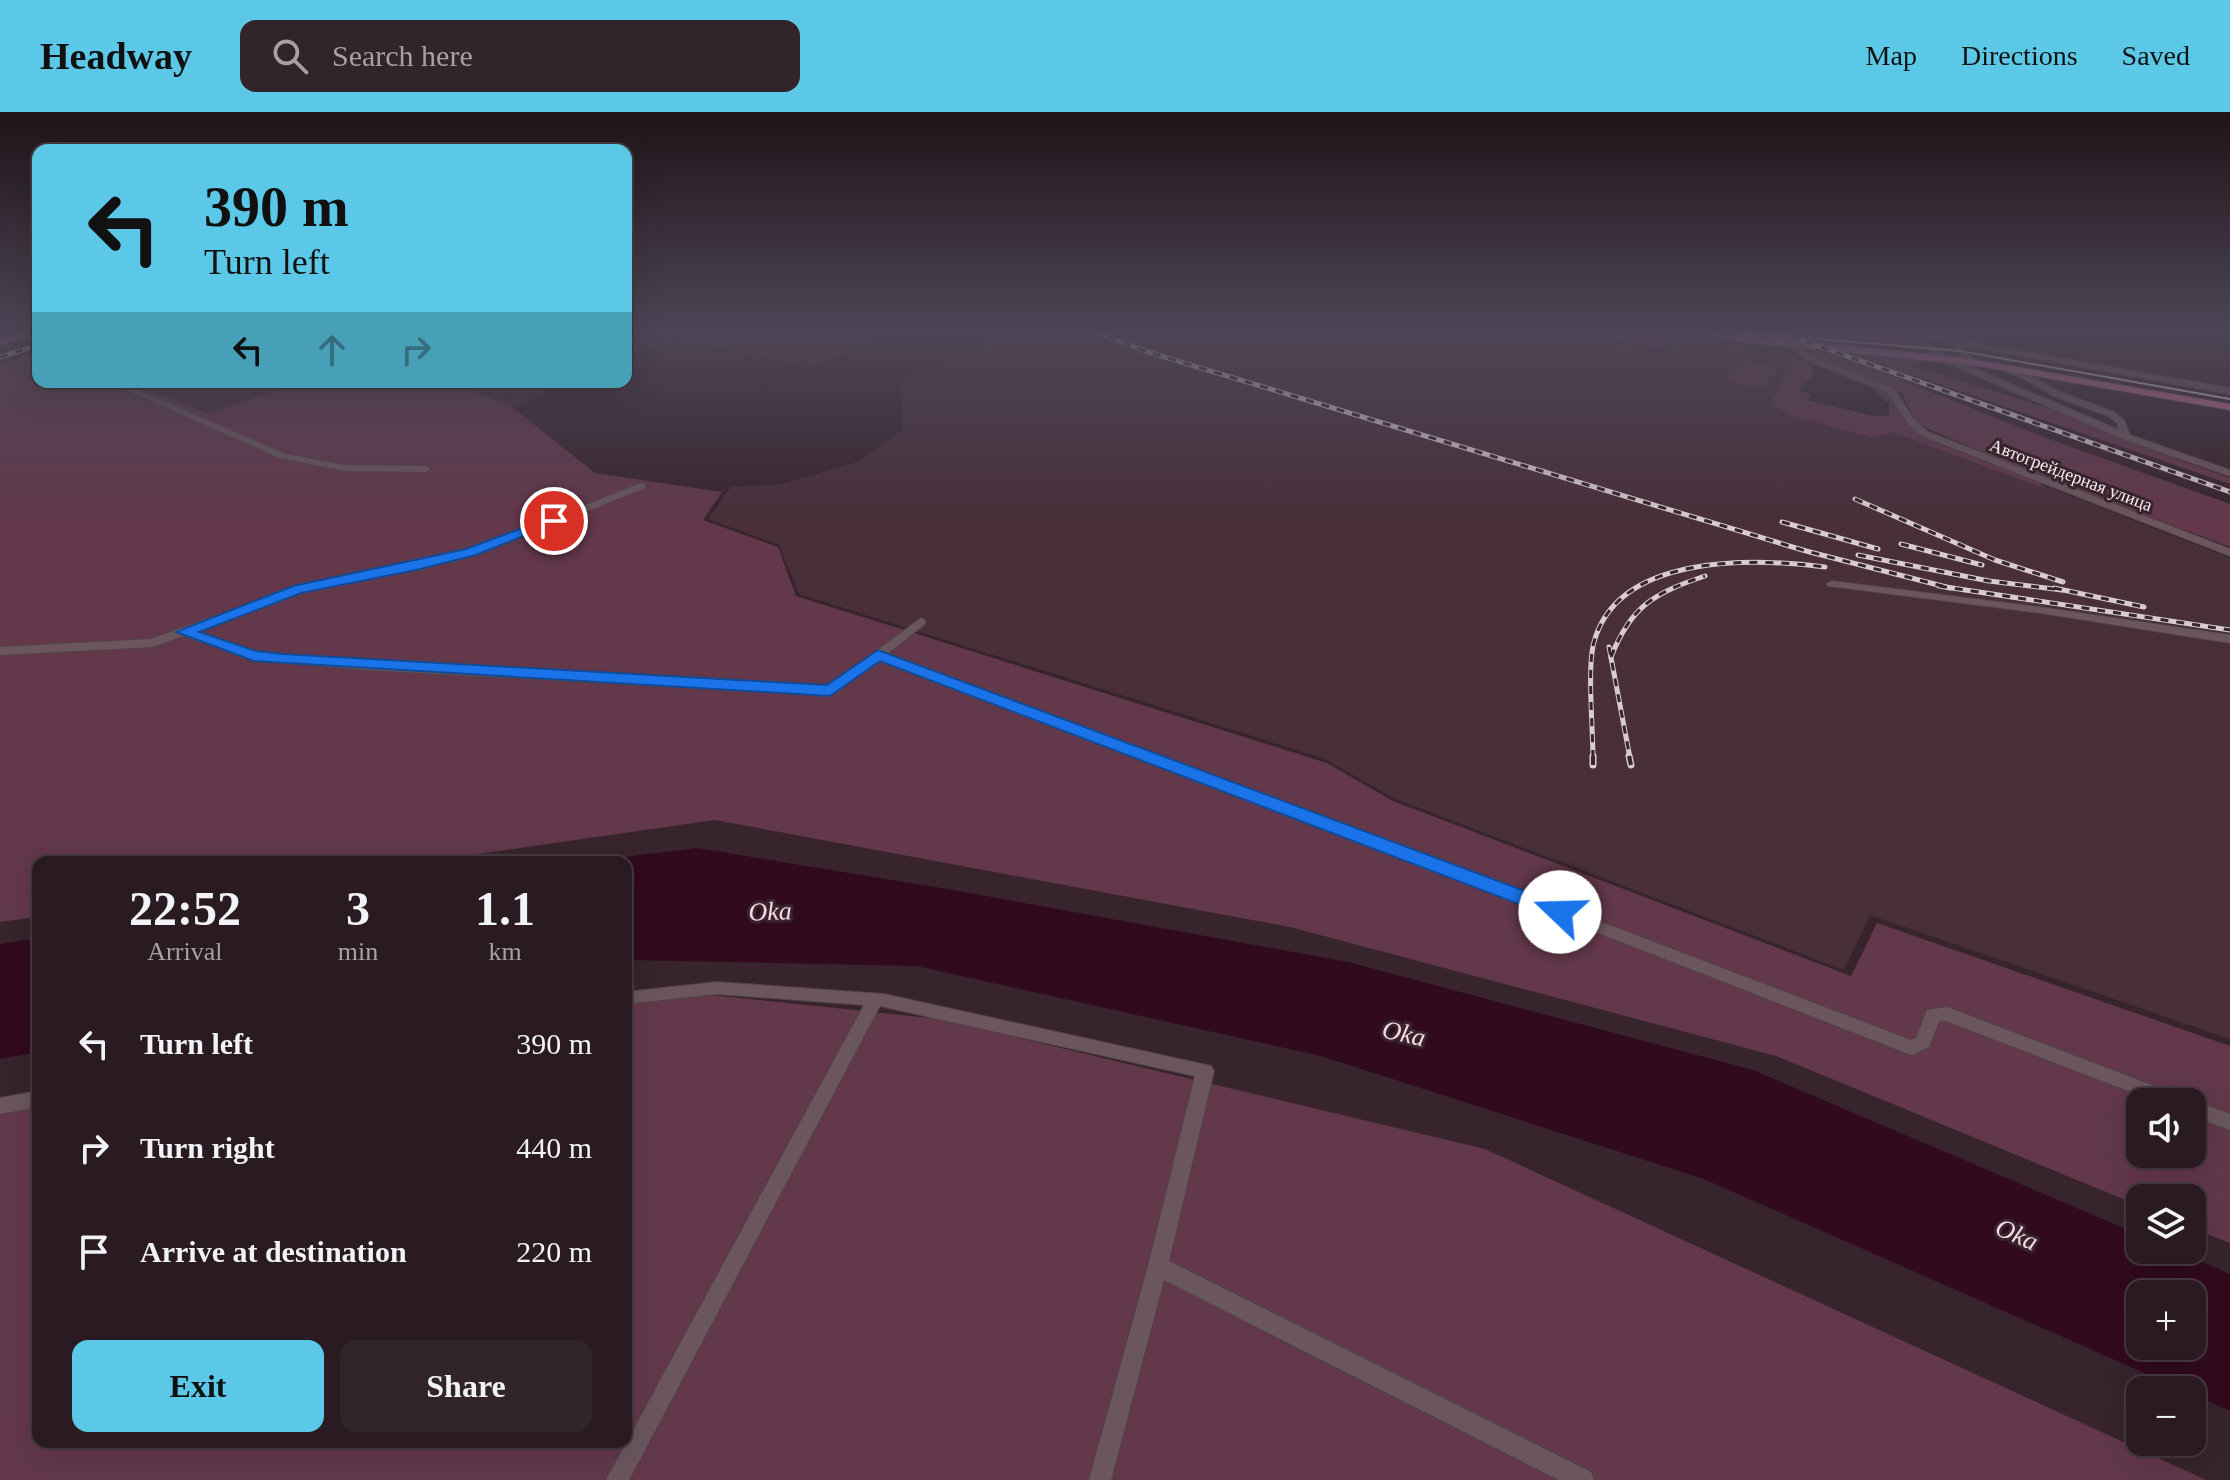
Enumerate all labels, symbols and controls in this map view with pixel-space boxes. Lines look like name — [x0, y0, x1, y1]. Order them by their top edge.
search box — [240, 20, 800, 92]
icon: search — [268, 34, 312, 78]
text: Headway — [40, 35, 192, 77]
text: Search here — [332, 39, 473, 72]
text: Map — [1866, 40, 1917, 71]
text: Directions — [1961, 40, 2078, 71]
text: Saved — [2122, 40, 2190, 71]
icon: left — [72, 176, 176, 280]
text: 390 m — [204, 176, 349, 238]
text: Turn left — [204, 242, 330, 282]
icon: left — [226, 328, 270, 372]
icon: ahead — [310, 328, 354, 372]
icon: right — [394, 328, 438, 372]
street label: Автогрейдерная улица — [1987, 435, 2155, 515]
pin — [520, 487, 588, 555]
icon: arrive — [532, 499, 576, 543]
position arrow — [1518, 870, 1602, 954]
text: 22:52 — [129, 882, 241, 935]
text: 3 — [346, 882, 370, 935]
text: 1.1 — [475, 882, 535, 935]
water label: Oka — [748, 896, 792, 927]
text: Arrival — [147, 937, 222, 966]
text: min — [338, 937, 378, 966]
text: km — [488, 937, 522, 966]
water label: Oka — [1380, 1014, 1428, 1052]
icon: left — [72, 1022, 116, 1066]
text: Turn left — [140, 1027, 253, 1060]
text: 390 m — [516, 1027, 592, 1060]
map controls — [2126, 1088, 2206, 1456]
button: sound — [2126, 1088, 2206, 1168]
icon: right — [72, 1126, 116, 1170]
text: Turn right — [140, 1131, 275, 1164]
text: 440 m — [516, 1131, 592, 1164]
button: layers — [2126, 1184, 2206, 1264]
water label: Oka — [1991, 1212, 2042, 1257]
icon: arrive — [72, 1230, 116, 1274]
text: Arrive at destination — [140, 1235, 407, 1268]
text: 220 m — [516, 1235, 592, 1268]
button: + — [2126, 1280, 2206, 1360]
button: Exit — [72, 1340, 324, 1432]
button: Share — [340, 1340, 592, 1432]
button: − — [2126, 1376, 2206, 1456]

